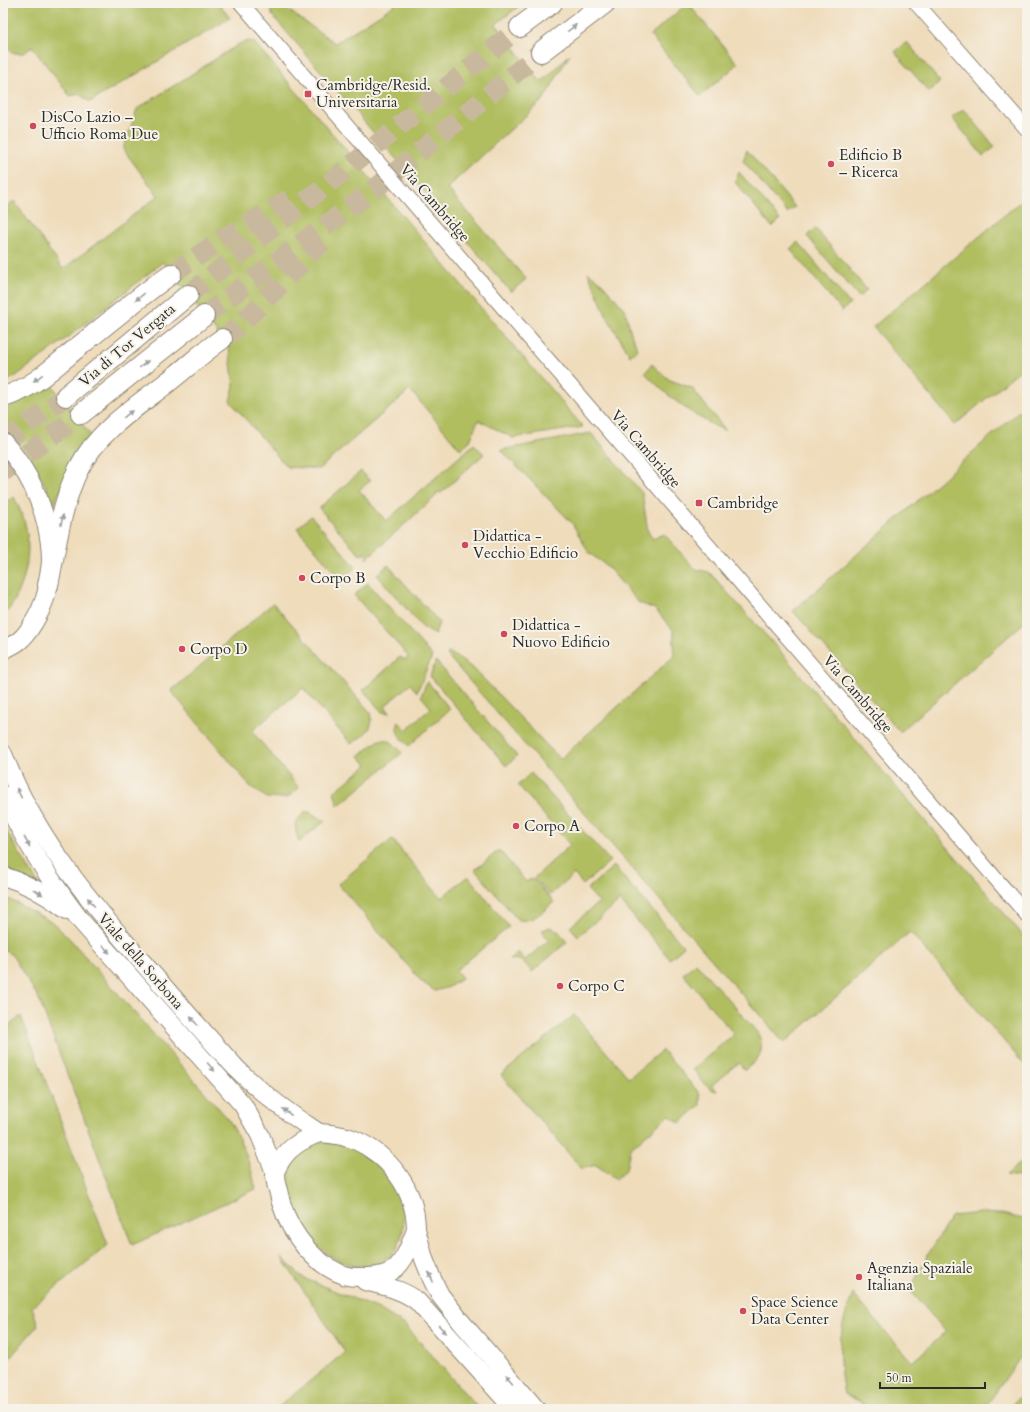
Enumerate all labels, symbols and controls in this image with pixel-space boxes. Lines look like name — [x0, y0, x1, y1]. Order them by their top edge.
one-way arrow — [567, 24, 578, 33]
place label: Cambridge/Resid. Universitaria — [316, 75, 431, 112]
marker: Cambridge/Resid. Universitaria — [303, 89, 313, 99]
place label: DisCo Lazio – Ufficio Roma Due — [41, 107, 159, 144]
marker: DisCo Lazio – Ufficio Roma Due — [28, 121, 38, 131]
place label: Edificio B – Ricerca — [839, 145, 902, 182]
marker: Edificio B – Ricerca — [826, 159, 836, 169]
street label: Via Cambridge — [396, 160, 475, 246]
one-way arrow — [135, 293, 146, 302]
street label: Via di Tor Vergata — [75, 298, 180, 391]
one-way arrow — [139, 359, 150, 368]
one-way arrow — [33, 374, 44, 382]
street label: Via Cambridge — [607, 406, 686, 492]
one-way arrow — [122, 410, 133, 418]
place label: Cambridge — [707, 493, 779, 513]
marker: Cambridge — [694, 498, 704, 508]
one-way arrow — [60, 513, 66, 526]
place label: Didattica - Vecchio Edificio — [473, 526, 578, 563]
marker: Didattica - Vecchio Edificio — [460, 540, 470, 550]
place label: Corpo B — [310, 568, 365, 588]
marker: Corpo B — [297, 573, 307, 583]
place label: Didattica - Nuovo Edificio — [512, 615, 610, 652]
marker: Didattica - Nuovo Edificio — [499, 629, 509, 639]
place label: Corpo D — [190, 639, 247, 659]
marker: Corpo D — [177, 644, 187, 654]
street label: Via Cambridge — [819, 651, 898, 737]
one-way arrow — [16, 788, 23, 799]
place label: Corpo A — [524, 816, 580, 836]
marker: Corpo A — [511, 821, 521, 831]
one-way arrow — [23, 836, 30, 848]
one-way arrow — [33, 889, 44, 896]
one-way arrow — [86, 896, 95, 907]
street label: Viale della Sorbona — [94, 909, 189, 1014]
one-way arrow — [101, 944, 111, 954]
place label: Corpo C — [568, 976, 625, 996]
marker: Corpo C — [555, 981, 565, 991]
one-way arrow — [189, 1016, 198, 1027]
one-way arrow — [206, 1062, 215, 1072]
one-way arrow — [281, 1108, 292, 1116]
place label: Agenzia Spaziale Italiana — [867, 1258, 973, 1295]
one-way arrow — [428, 1271, 434, 1283]
marker: Agenzia Spaziale Italiana — [854, 1272, 864, 1282]
place label: Space Science Data Center — [751, 1292, 838, 1329]
marker: Space Science Data Center — [738, 1306, 748, 1316]
one-way arrow — [438, 1323, 447, 1334]
scale bar — [880, 1364, 985, 1390]
text: 50 m — [886, 1370, 913, 1386]
one-way arrow — [506, 1374, 515, 1385]

